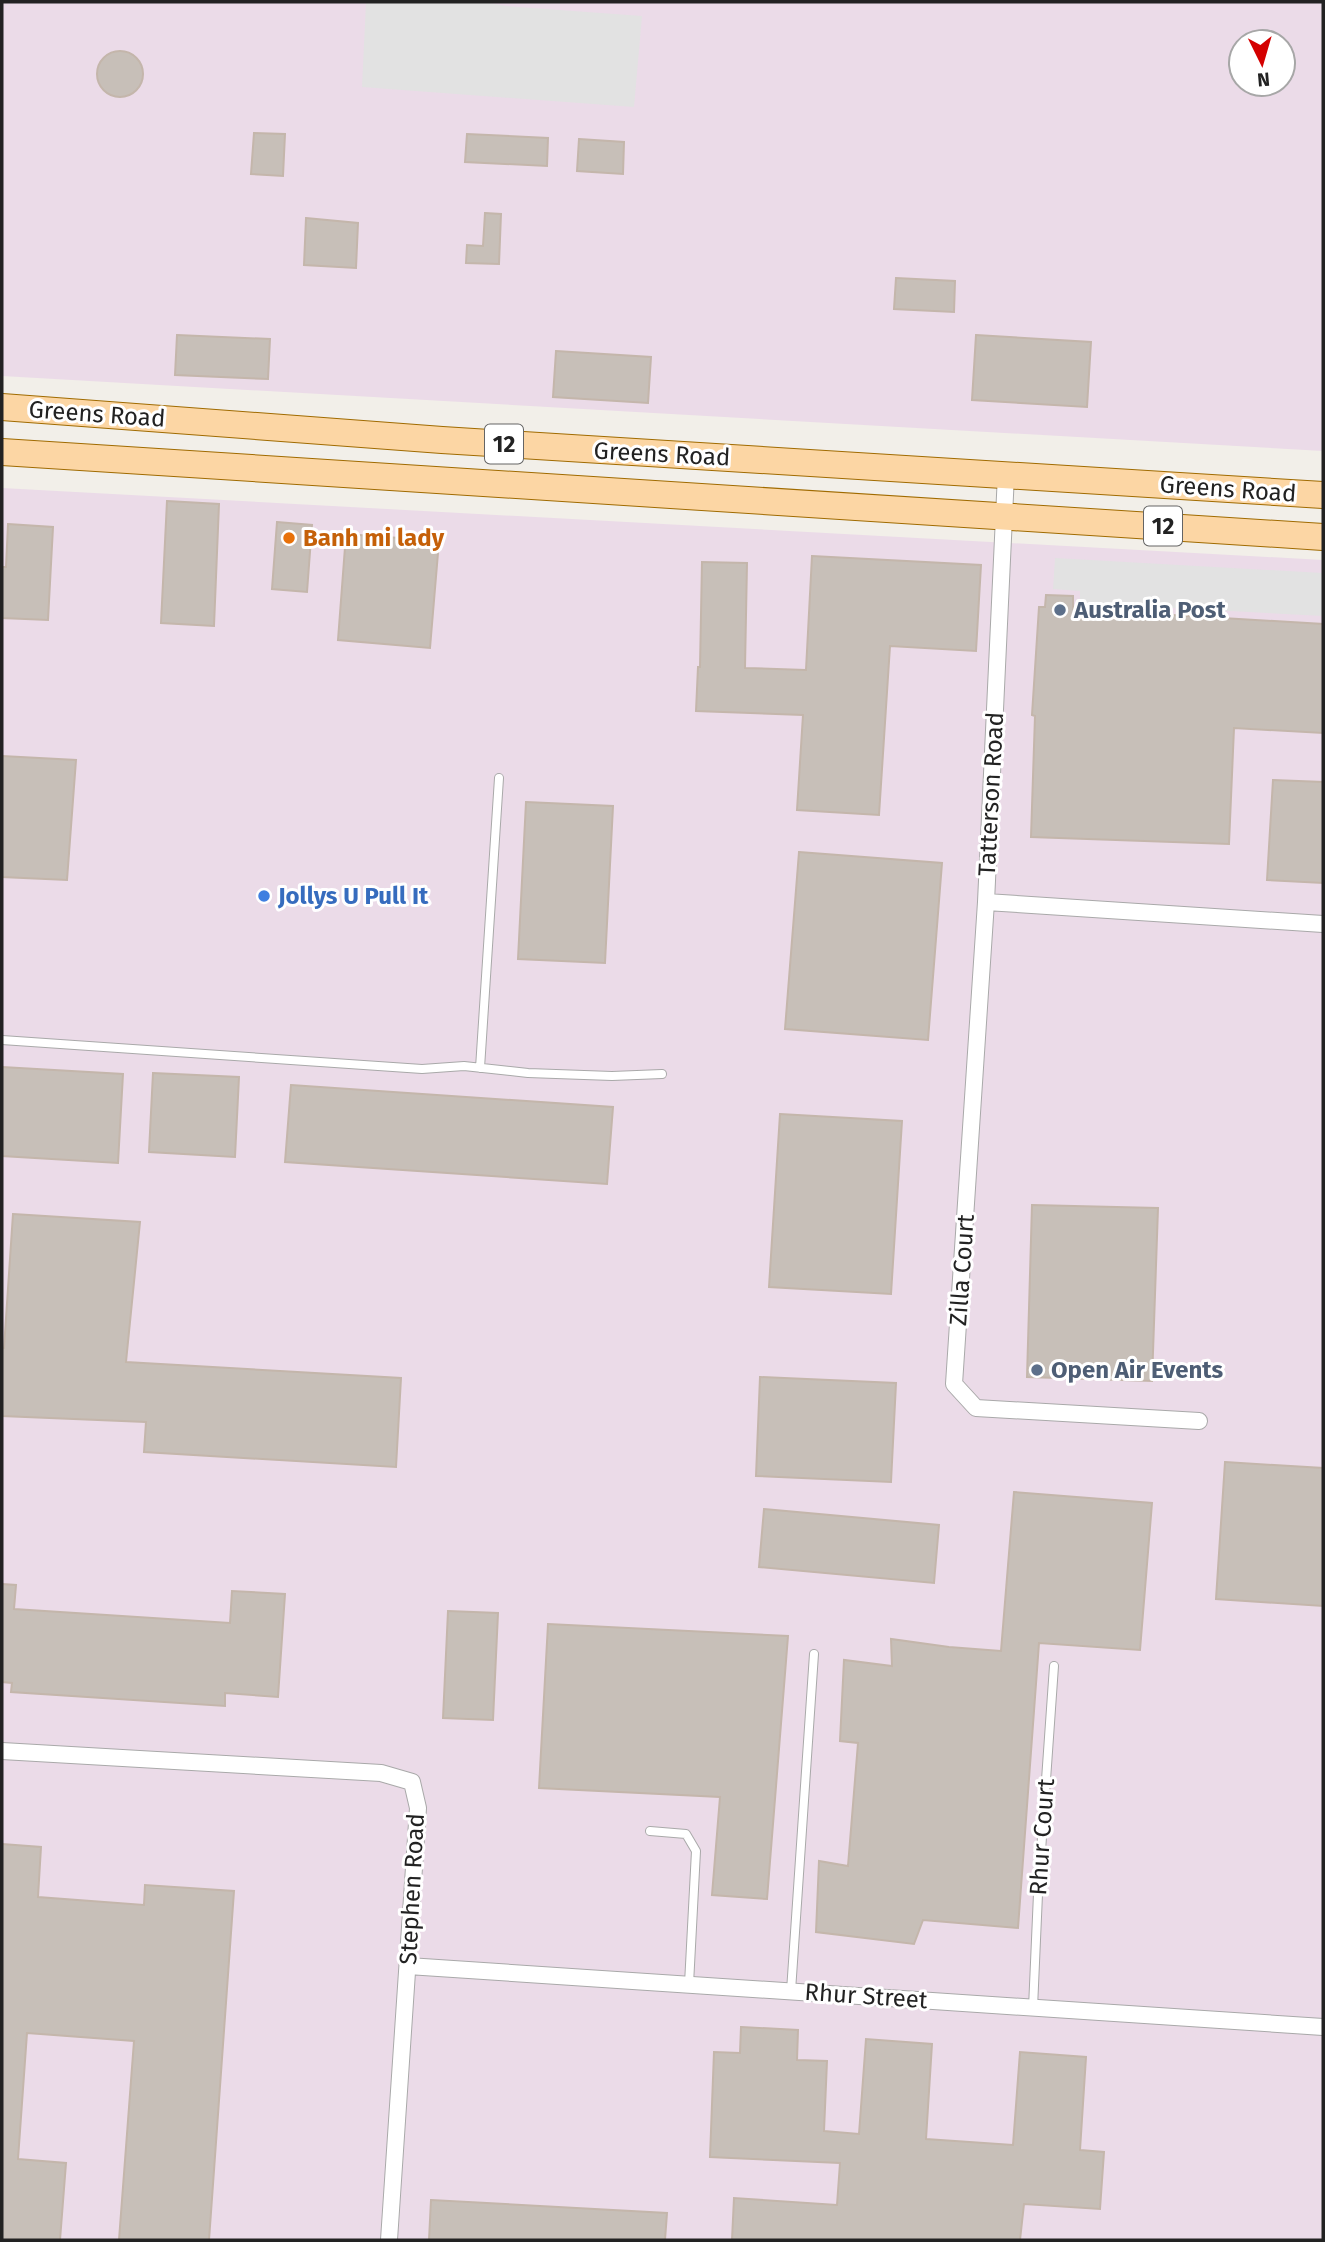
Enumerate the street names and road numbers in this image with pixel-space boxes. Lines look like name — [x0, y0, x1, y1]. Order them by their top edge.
street label: Greens Road — [28, 395, 166, 433]
road number: 12 — [485, 424, 523, 464]
street label: Greens Road — [593, 436, 731, 472]
street label: Greens Road — [1159, 470, 1297, 508]
road number: 12 — [1144, 506, 1182, 546]
street label: Tatterson Road — [973, 711, 1009, 877]
street label: Zilla Court — [944, 1213, 980, 1327]
street label: Rhur Court — [1024, 1777, 1060, 1896]
street label: Stephen Road — [394, 1813, 430, 1965]
street label: Rhur Street — [804, 1978, 929, 2014]

